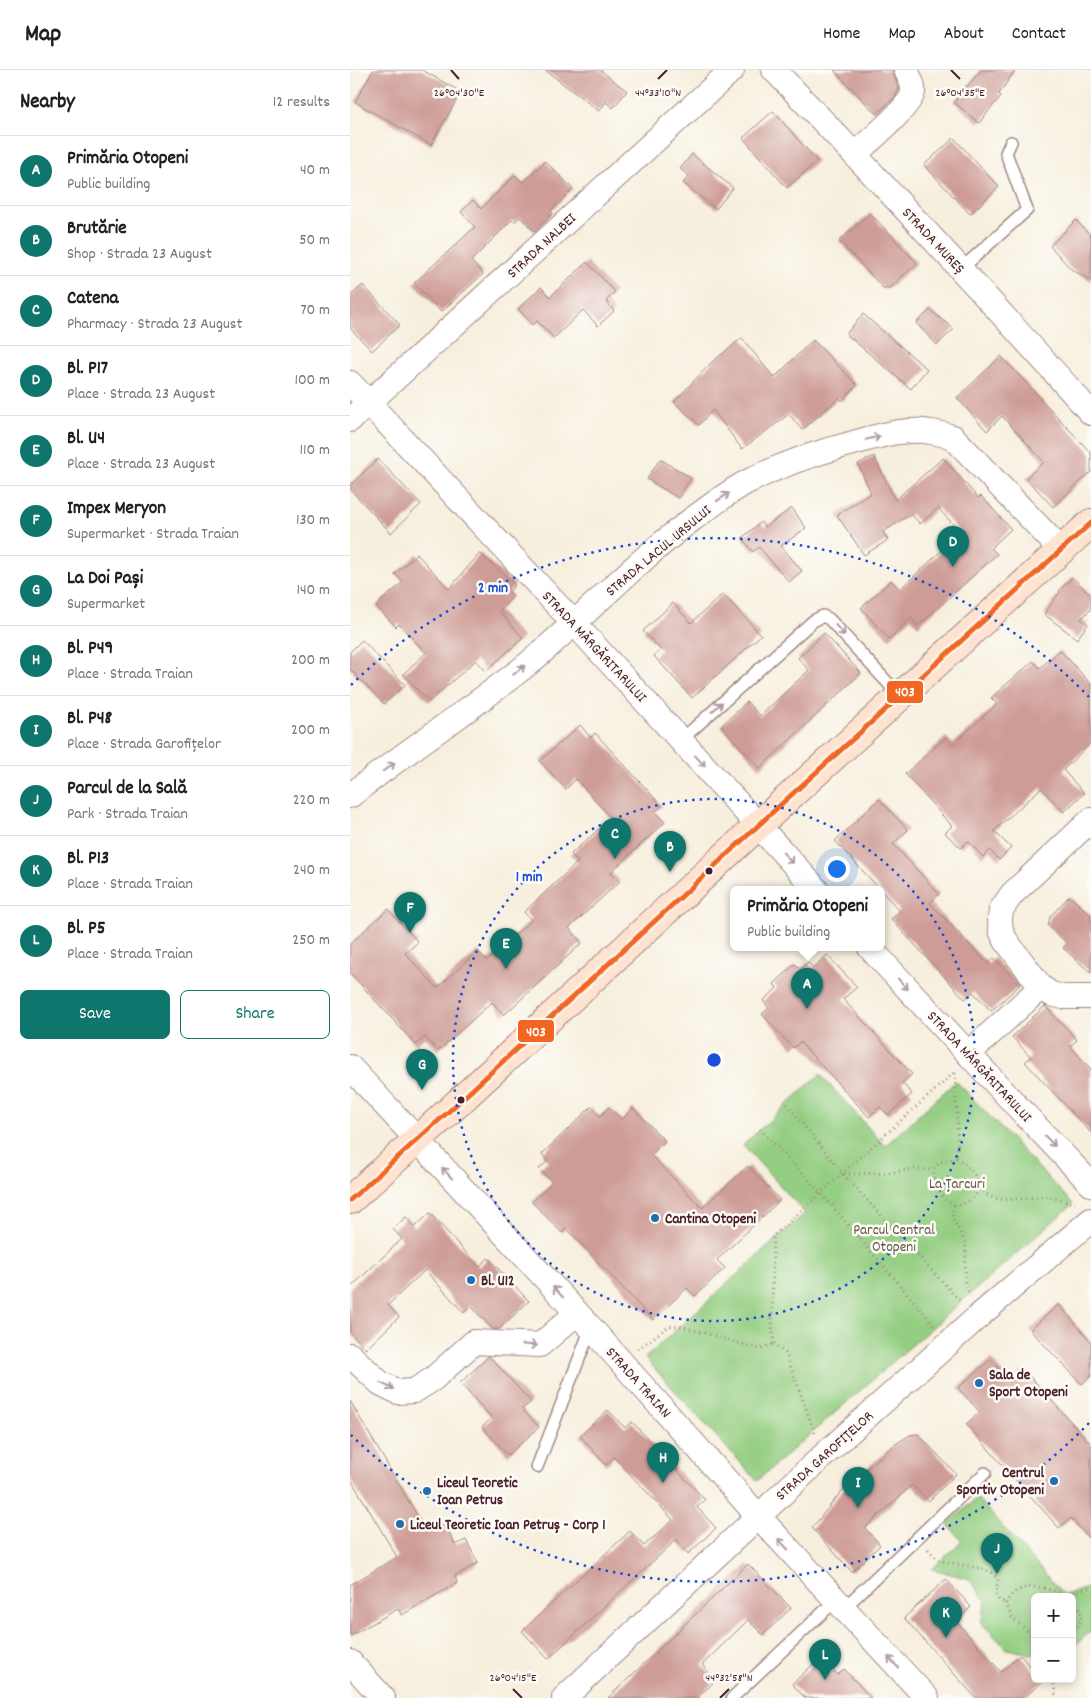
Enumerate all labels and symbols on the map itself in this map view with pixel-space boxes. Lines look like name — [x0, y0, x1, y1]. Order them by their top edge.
text: 26°04'30"E — [434, 85, 485, 102]
text: 44°33'10"N — [635, 85, 681, 102]
text: 26°04'35"E — [935, 85, 985, 102]
street label: STRADA MUREȘ — [896, 203, 969, 280]
street label: STRADA NALBEI — [503, 208, 582, 284]
one-way arrow — [865, 433, 881, 442]
one-way arrow — [716, 492, 730, 502]
street label: STRADA LACUL URSULUI — [602, 500, 717, 603]
pin: D — [937, 526, 969, 567]
text: 2 min — [478, 578, 508, 600]
street label: STRADA MĂRGĂRITARULUI — [536, 587, 651, 708]
one-way arrow — [834, 624, 846, 637]
one-way arrow — [513, 665, 526, 676]
line badge: 403 — [886, 680, 924, 704]
text: 403 — [895, 683, 915, 703]
one-way arrow — [711, 701, 724, 713]
one-way arrow — [694, 755, 706, 768]
one-way arrow — [382, 762, 396, 772]
pin: C — [599, 818, 631, 859]
pin: B — [654, 831, 686, 872]
one-way arrow — [781, 851, 793, 864]
your location — [824, 856, 850, 882]
unlabelled marker — [704, 866, 714, 876]
text: 1 min — [516, 867, 542, 889]
pin: F — [394, 892, 426, 933]
pin: E — [490, 928, 522, 969]
pin: A — [791, 968, 823, 1009]
one-way arrow — [897, 977, 909, 990]
street label: STRADA MĂRGĂRITARULUI — [921, 1007, 1036, 1128]
line badge: 403 — [517, 1019, 555, 1043]
text: 403 — [526, 1023, 546, 1043]
pin: G — [406, 1049, 438, 1090]
centre of rings — [705, 1051, 723, 1069]
unlabelled marker — [456, 1095, 466, 1105]
one-way arrow — [1044, 1135, 1056, 1147]
one-way arrow — [441, 1166, 453, 1179]
park label: La Țarcuri — [929, 1174, 985, 1196]
place label: Cantina Otopeni — [665, 1209, 756, 1231]
marker: Cantina Otopeni — [649, 1212, 661, 1224]
park label: Parcul Central Otopeni — [853, 1220, 935, 1259]
place label: Bl. U12 — [481, 1271, 515, 1293]
marker: Bl. U12 — [465, 1274, 477, 1286]
one-way arrow — [552, 1286, 564, 1298]
one-way arrow — [522, 1340, 538, 1349]
street label: STRADA TRAIAN — [599, 1343, 676, 1424]
place label: Sala de Sport Otopeni — [989, 1365, 1068, 1404]
marker: Sala de Sport Otopeni — [973, 1377, 985, 1389]
one-way arrow — [379, 1381, 394, 1391]
street label: STRADA GAROFIȚELOR — [771, 1406, 877, 1504]
pin: H — [647, 1442, 679, 1483]
place label: Centrul Sportiv Otopeni — [956, 1463, 1044, 1502]
pin: I — [842, 1467, 874, 1508]
place label: Liceul Teoretic Ioan Petrus — [437, 1473, 518, 1512]
marker: Centrul Sportiv Otopeni — [1048, 1475, 1060, 1487]
marker: Liceul Teoretic Ioan Petrus — [421, 1485, 433, 1497]
place label: Liceul Teoretic Ioan Petruș - Corp 1 — [410, 1515, 605, 1537]
marker: Liceul Teoretic Ioan Petruș - Corp 1 — [394, 1518, 406, 1530]
pin: J — [981, 1533, 1013, 1574]
one-way arrow — [777, 1537, 789, 1550]
pin: K — [930, 1597, 962, 1638]
pin: L — [809, 1639, 841, 1680]
one-way arrow — [887, 1656, 899, 1669]
text: 26°04'15"E — [490, 1670, 537, 1687]
text: 44°32'58"N — [705, 1670, 753, 1687]

